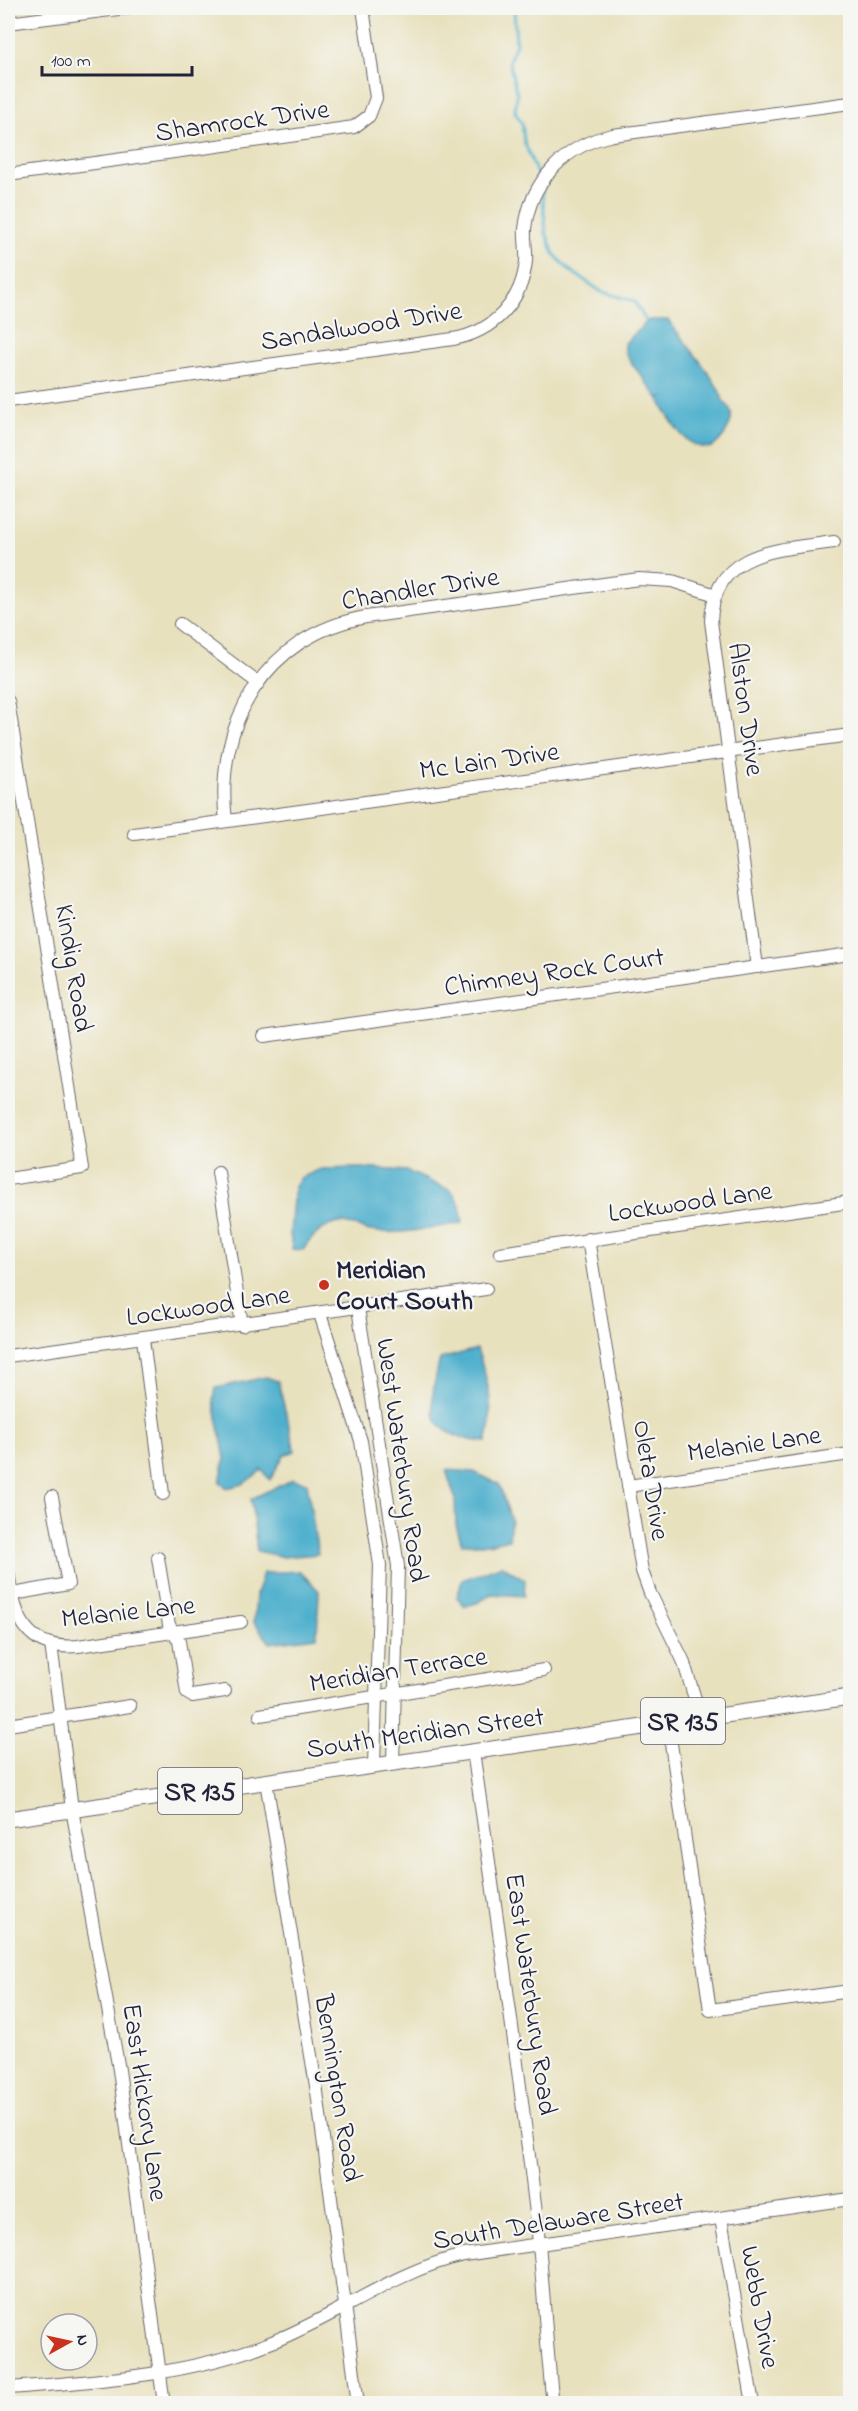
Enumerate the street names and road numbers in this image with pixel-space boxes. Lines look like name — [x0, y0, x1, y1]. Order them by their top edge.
street label: Shamrock Drive — [153, 91, 333, 154]
street label: Sandalwood Drive — [258, 292, 466, 363]
street label: Chandler Drive — [339, 559, 503, 622]
street label: Alston Drive — [716, 640, 773, 780]
street label: Mc Lain Drive — [417, 733, 563, 792]
street label: Kindig Road — [43, 902, 102, 1035]
street label: Chimney Rock Court — [442, 939, 667, 1008]
street label: Lockwood Lane — [606, 1173, 776, 1234]
street label: Lockwood Lane — [124, 1277, 294, 1338]
street label: West Waterbury Road — [364, 1336, 437, 1585]
street label: Melanie Lane — [685, 1417, 825, 1474]
street label: Oleta Drive — [621, 1418, 678, 1544]
street label: Melanie Lane — [59, 1587, 198, 1640]
street label: Meridian Terrace — [307, 1638, 491, 1705]
street label: South Meridian Street — [304, 1698, 547, 1770]
road number: SR 135 — [641, 1698, 725, 1744]
road number: SR 135 — [158, 1768, 242, 1814]
street label: East Waterbury Road — [493, 1871, 566, 2118]
street label: Bennington Road — [302, 1991, 371, 2185]
street label: East Hickory Lane — [110, 2001, 177, 2204]
street label: South Delaware Street — [430, 2183, 687, 2262]
street label: Webb Drive — [729, 2243, 789, 2373]

